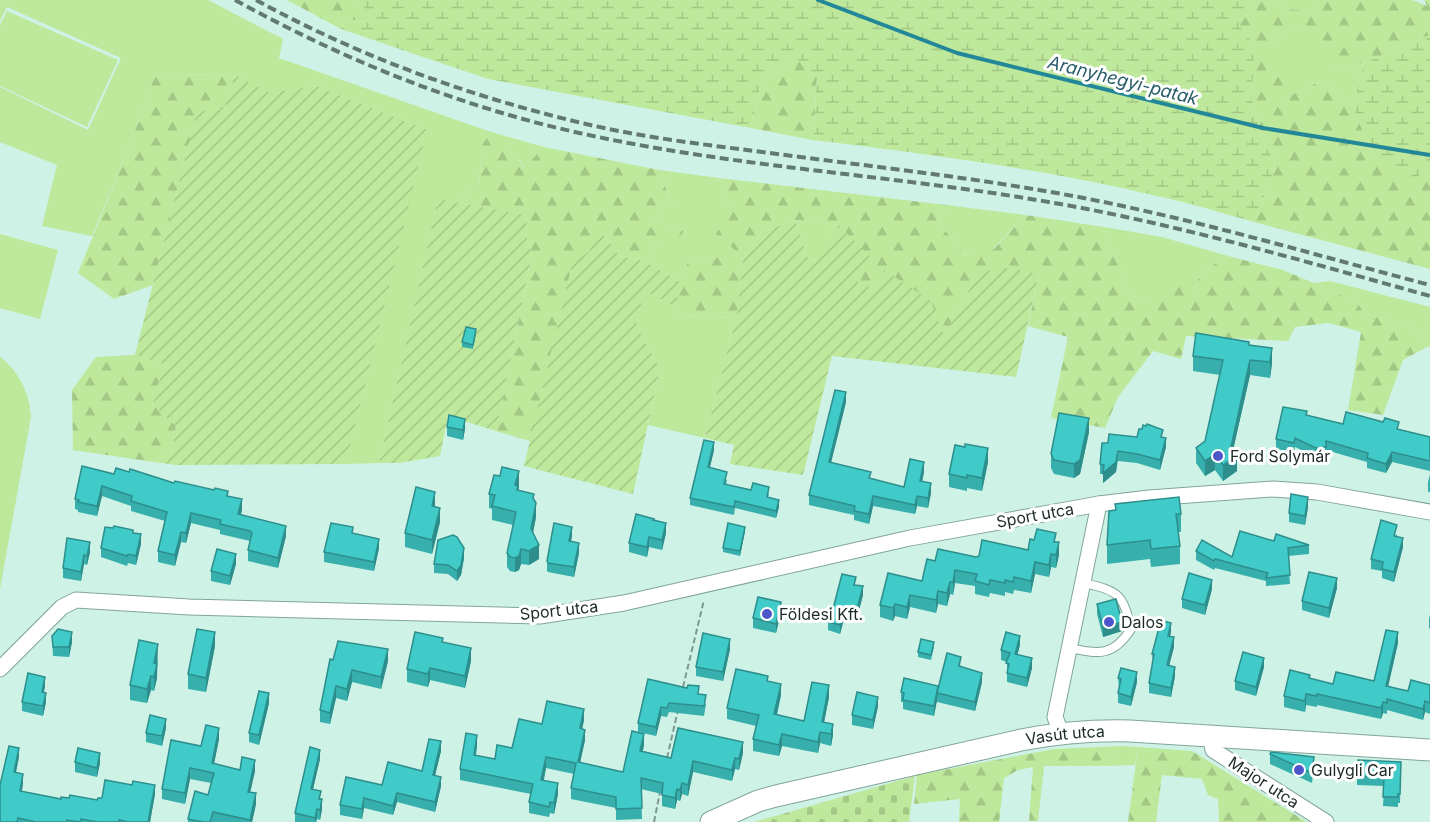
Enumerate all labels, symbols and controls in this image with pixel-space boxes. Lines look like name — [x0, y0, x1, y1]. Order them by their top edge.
water label: Aranyhegyi-patak — [1045, 51, 1201, 109]
place label: Ford Solymár — [1230, 446, 1330, 466]
marker: Ford Solymár — [1211, 449, 1225, 463]
street label: Sport utca — [995, 498, 1075, 532]
street label: Sport utca — [519, 596, 599, 624]
place label: Földesi Kft. — [779, 604, 863, 624]
marker: Földesi Kft. — [760, 607, 774, 621]
place label: Dalos — [1121, 612, 1163, 632]
marker: Dalos — [1102, 615, 1116, 629]
street label: Vasút utca — [1024, 721, 1105, 749]
street label: Major utca — [1225, 752, 1303, 812]
place label: Gulygli Car — [1311, 760, 1394, 780]
marker: Gulygli Car — [1292, 763, 1306, 777]

